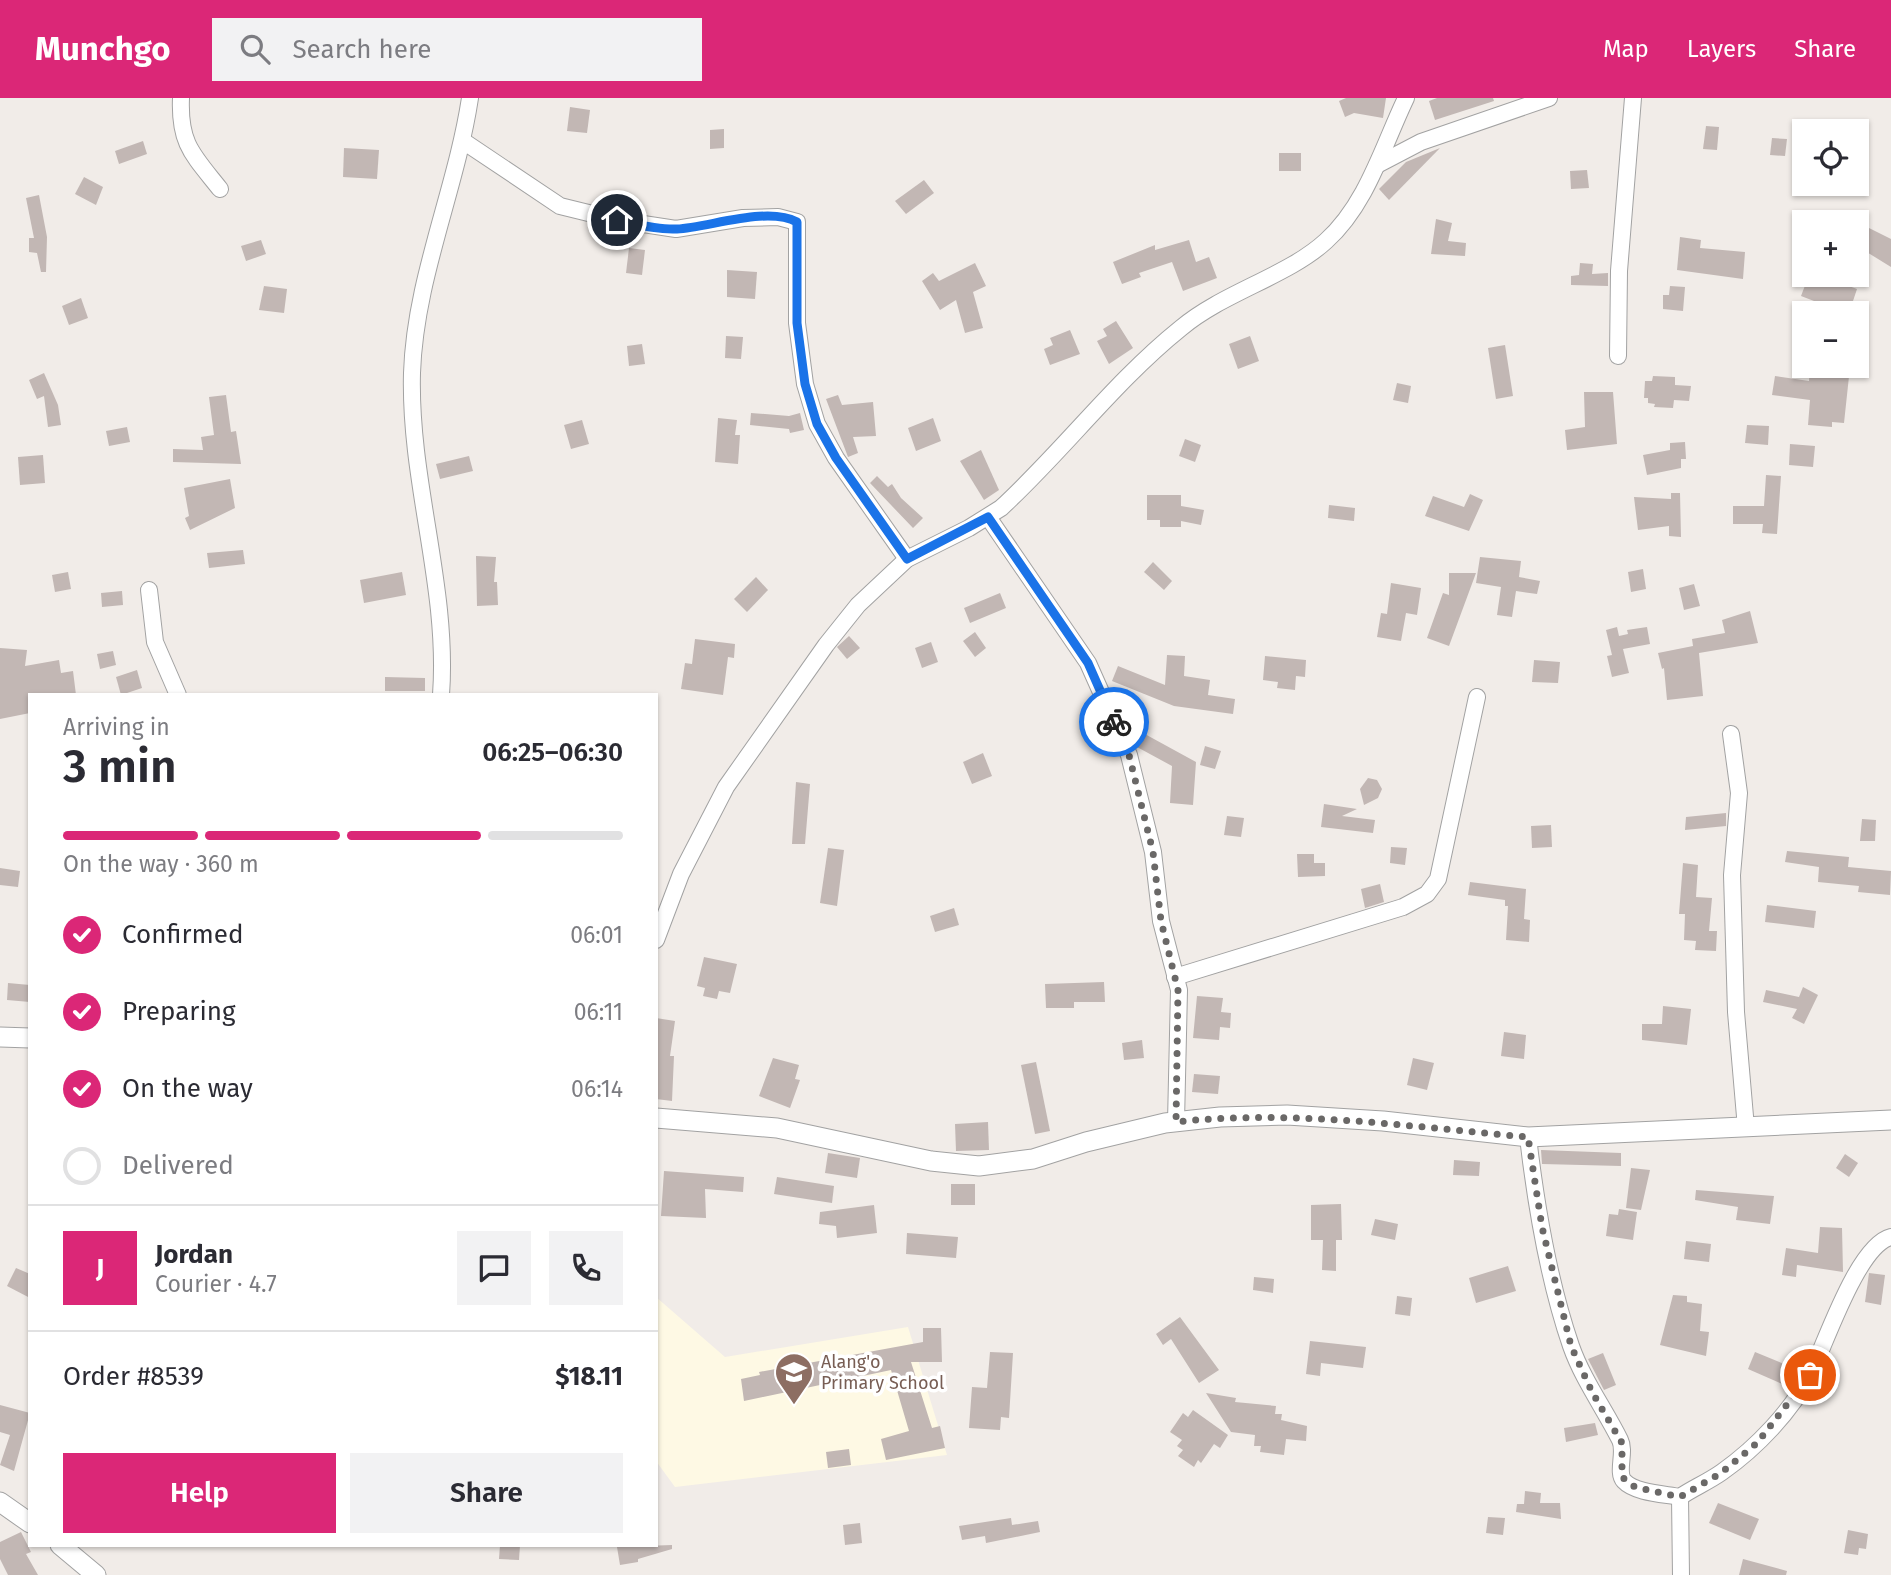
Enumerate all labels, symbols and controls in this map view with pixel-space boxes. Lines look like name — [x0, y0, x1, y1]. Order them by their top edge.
search box — [212, 18, 702, 81]
text: Munchgo — [35, 29, 170, 69]
icon: search — [236, 30, 274, 68]
text: Search here — [292, 34, 431, 65]
text: Map — [1603, 35, 1649, 63]
text: Layers — [1687, 35, 1756, 63]
text: Share — [1794, 35, 1856, 63]
map controls — [1792, 119, 1869, 378]
button: locate — [1792, 119, 1869, 196]
pin — [587, 190, 647, 250]
icon: home — [598, 201, 636, 239]
button: + — [1792, 210, 1869, 287]
button: − — [1792, 301, 1869, 378]
courier — [1079, 687, 1149, 757]
icon: bike — [1095, 703, 1133, 741]
text: Arriving in — [63, 713, 170, 741]
text: 06:25–06:30 — [482, 737, 623, 768]
text: 3 min — [63, 739, 177, 794]
text: On the way · 360 m — [63, 850, 259, 878]
icon: check — [63, 916, 101, 954]
text: Confirmed — [122, 919, 243, 950]
text: 06:01 — [570, 921, 623, 949]
icon: check — [63, 993, 101, 1031]
text: Preparing — [122, 996, 235, 1027]
text: 06:11 — [574, 998, 623, 1026]
icon: check — [63, 1070, 101, 1108]
text: On the way — [122, 1073, 253, 1104]
text: 06:14 — [571, 1075, 623, 1103]
text: Delivered — [122, 1150, 234, 1181]
button: chat — [457, 1231, 531, 1305]
button: phone — [549, 1231, 623, 1305]
text: Jordan — [155, 1239, 233, 1270]
text: J — [96, 1253, 104, 1284]
text: Courier · 4.7 — [155, 1270, 277, 1298]
pin — [1780, 1345, 1840, 1405]
school or university icon: Alang'o Primary School — [773, 1351, 815, 1406]
place label: Alang'o Primary School — [821, 1351, 944, 1394]
icon: bag — [1791, 1356, 1829, 1394]
text: Order #8539 — [63, 1361, 204, 1392]
text: $18.11 — [555, 1361, 623, 1392]
button: Help — [63, 1453, 336, 1533]
button: Share — [350, 1453, 623, 1533]

